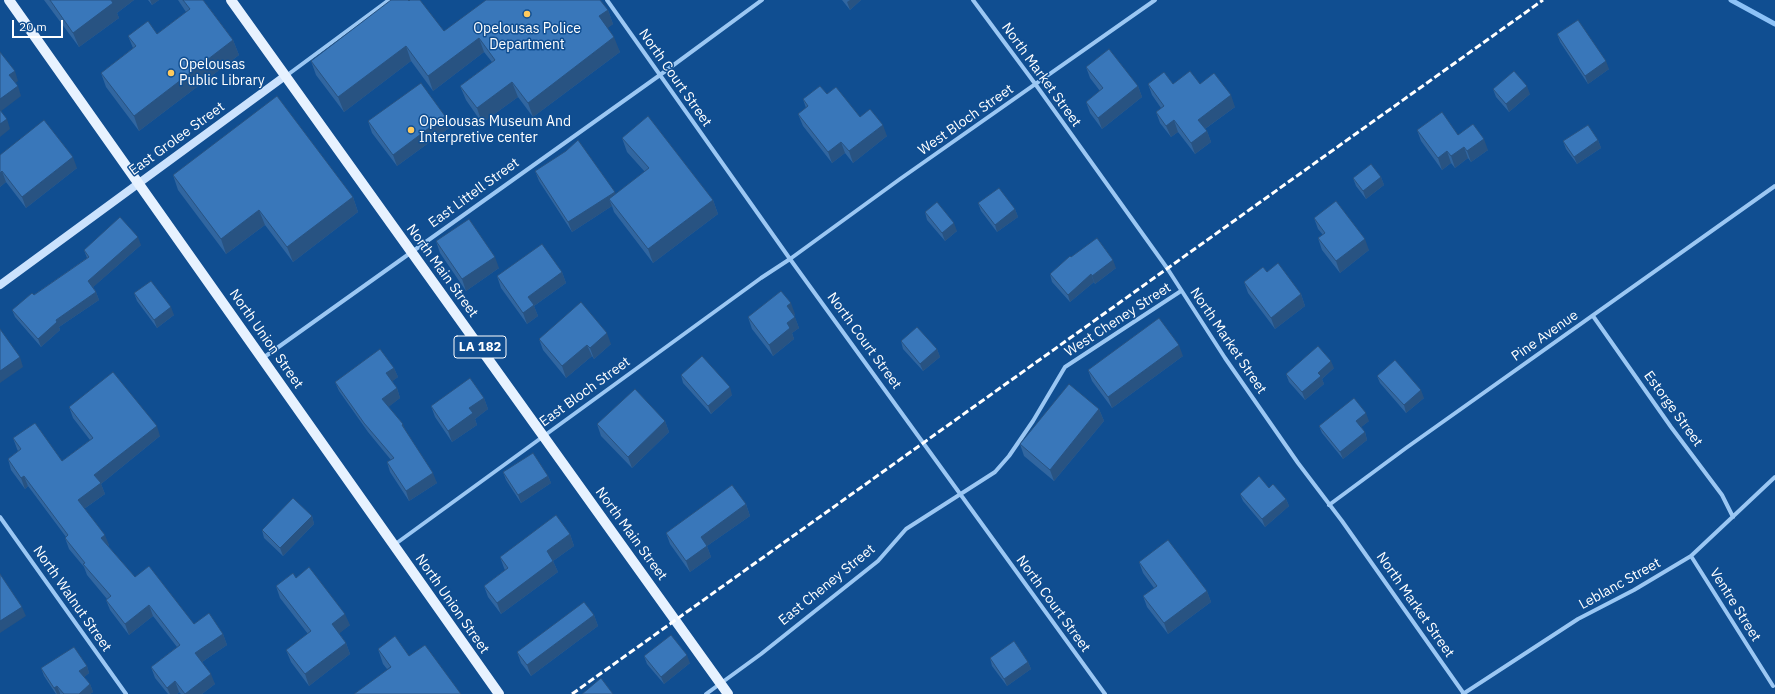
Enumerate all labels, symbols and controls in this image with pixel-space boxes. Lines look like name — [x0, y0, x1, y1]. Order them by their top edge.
marker: Opelousas Police Department — [522, 9, 532, 19]
scale bar — [14, 12, 65, 38]
text: 20 m — [19, 19, 47, 34]
street label: North Market Street — [998, 20, 1084, 130]
place label: Opelousas Police Department — [473, 21, 581, 54]
street label: North Court Street — [635, 26, 715, 130]
place label: Opelousas Public Library — [179, 57, 265, 90]
marker: Opelousas Public Library — [166, 68, 176, 78]
street label: West Bloch Street — [915, 81, 1017, 159]
street label: East Grolee Street — [126, 99, 228, 179]
place label: Opelousas Museum And Interpretive center — [419, 114, 571, 146]
marker: Opelousas Museum And Interpretive center — [406, 125, 416, 135]
street label: East Littell Street — [426, 155, 522, 231]
street label: North Main Street — [403, 221, 481, 321]
street label: West Cheney Street — [1062, 279, 1174, 361]
street label: North Market Street — [1186, 285, 1270, 397]
street label: North Union Street — [225, 286, 307, 392]
street label: North Court Street — [823, 289, 905, 393]
street label: Pine Avenue — [1508, 307, 1582, 365]
road number: LA 182 — [454, 336, 506, 358]
street label: East Bloch Street — [536, 353, 634, 431]
street label: Estorge Street — [1640, 368, 1706, 450]
street label: North Main Street — [592, 484, 670, 584]
street label: East Cheney Street — [775, 541, 879, 629]
street label: North Walnut Street — [29, 543, 115, 655]
street label: North Market Street — [1372, 549, 1458, 661]
street label: North Union Street — [411, 551, 493, 657]
street label: North Court Street — [1012, 552, 1094, 656]
street label: Leblanc Street — [1576, 555, 1664, 613]
street label: Ventre Street — [1706, 565, 1764, 645]

